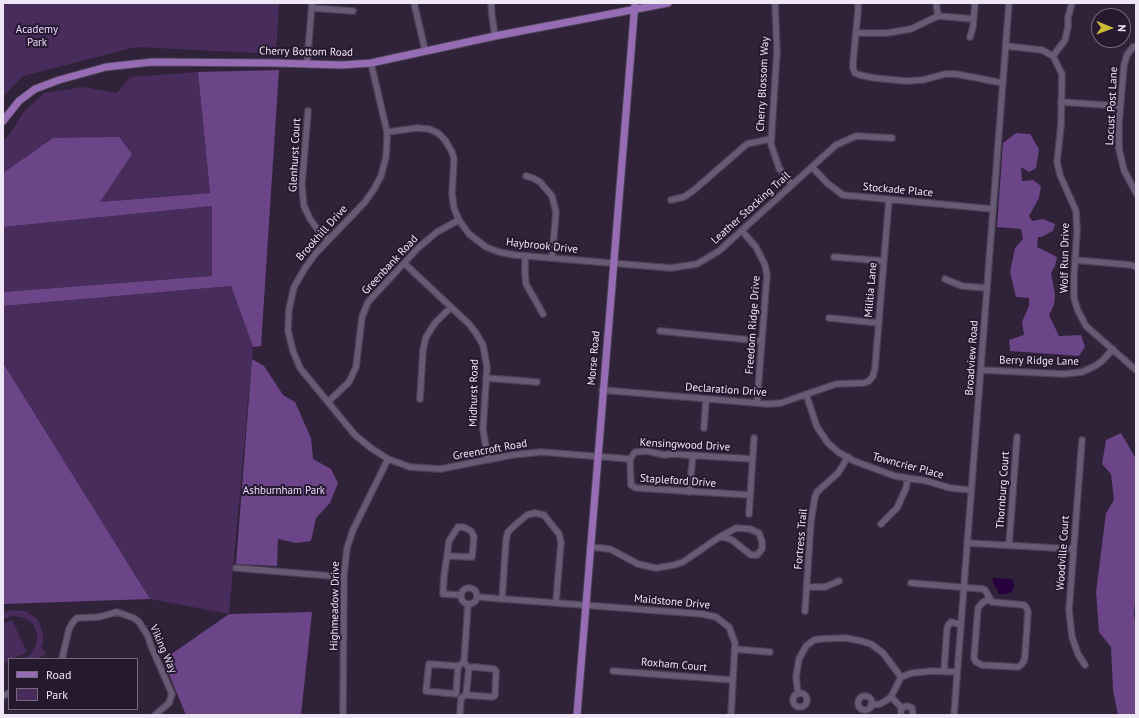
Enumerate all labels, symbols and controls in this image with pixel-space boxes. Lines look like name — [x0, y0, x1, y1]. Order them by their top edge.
north arrow — [1091, 8, 1131, 48]
park label: Academy Park — [16, 23, 58, 49]
text: N — [1115, 24, 1129, 32]
street label: Cherry Blossom Way — [754, 36, 772, 132]
street label: Cherry Bottom Road — [259, 45, 353, 59]
street label: Locust Post Lane — [1103, 66, 1121, 146]
street label: Glenhurst Court — [286, 118, 304, 192]
street label: Leather Stocking Trail — [709, 169, 793, 247]
street label: Stockade Place — [862, 180, 934, 200]
street label: Brookhill Drive — [294, 202, 350, 264]
street label: Wolf Run Drive — [1058, 223, 1072, 293]
street label: Greenbank Road — [359, 233, 421, 297]
street label: Haybrook Drive — [505, 236, 579, 256]
street label: Militia Lane — [862, 262, 880, 318]
street label: Freedom Ridge Drive — [743, 275, 763, 375]
street label: Broadview Road — [963, 320, 981, 396]
street label: Morse Road — [585, 330, 603, 386]
street label: Berry Ridge Lane — [999, 354, 1079, 368]
street label: Midhurst Road — [467, 359, 481, 427]
street label: Declaration Drive — [685, 381, 767, 399]
street label: Kensingwood Drive — [639, 436, 731, 454]
street label: Greencroft Road — [452, 437, 528, 463]
street label: Towncrier Place — [871, 450, 945, 482]
street label: Thornburg Court — [994, 451, 1012, 529]
street label: Stapleford Drive — [639, 472, 717, 490]
park label: Ashburnham Park — [243, 484, 325, 498]
street label: Fortress Trail — [792, 508, 810, 570]
street label: Woodville Court — [1054, 515, 1072, 591]
street label: Highmeadow Drive — [328, 561, 342, 651]
street label: Maidstone Drive — [633, 592, 711, 612]
street label: Viking Way — [146, 623, 180, 675]
street label: Roxham Court — [640, 656, 708, 674]
legend — [8, 658, 138, 710]
text: Road — [46, 667, 71, 682]
text: Park — [46, 687, 68, 702]

